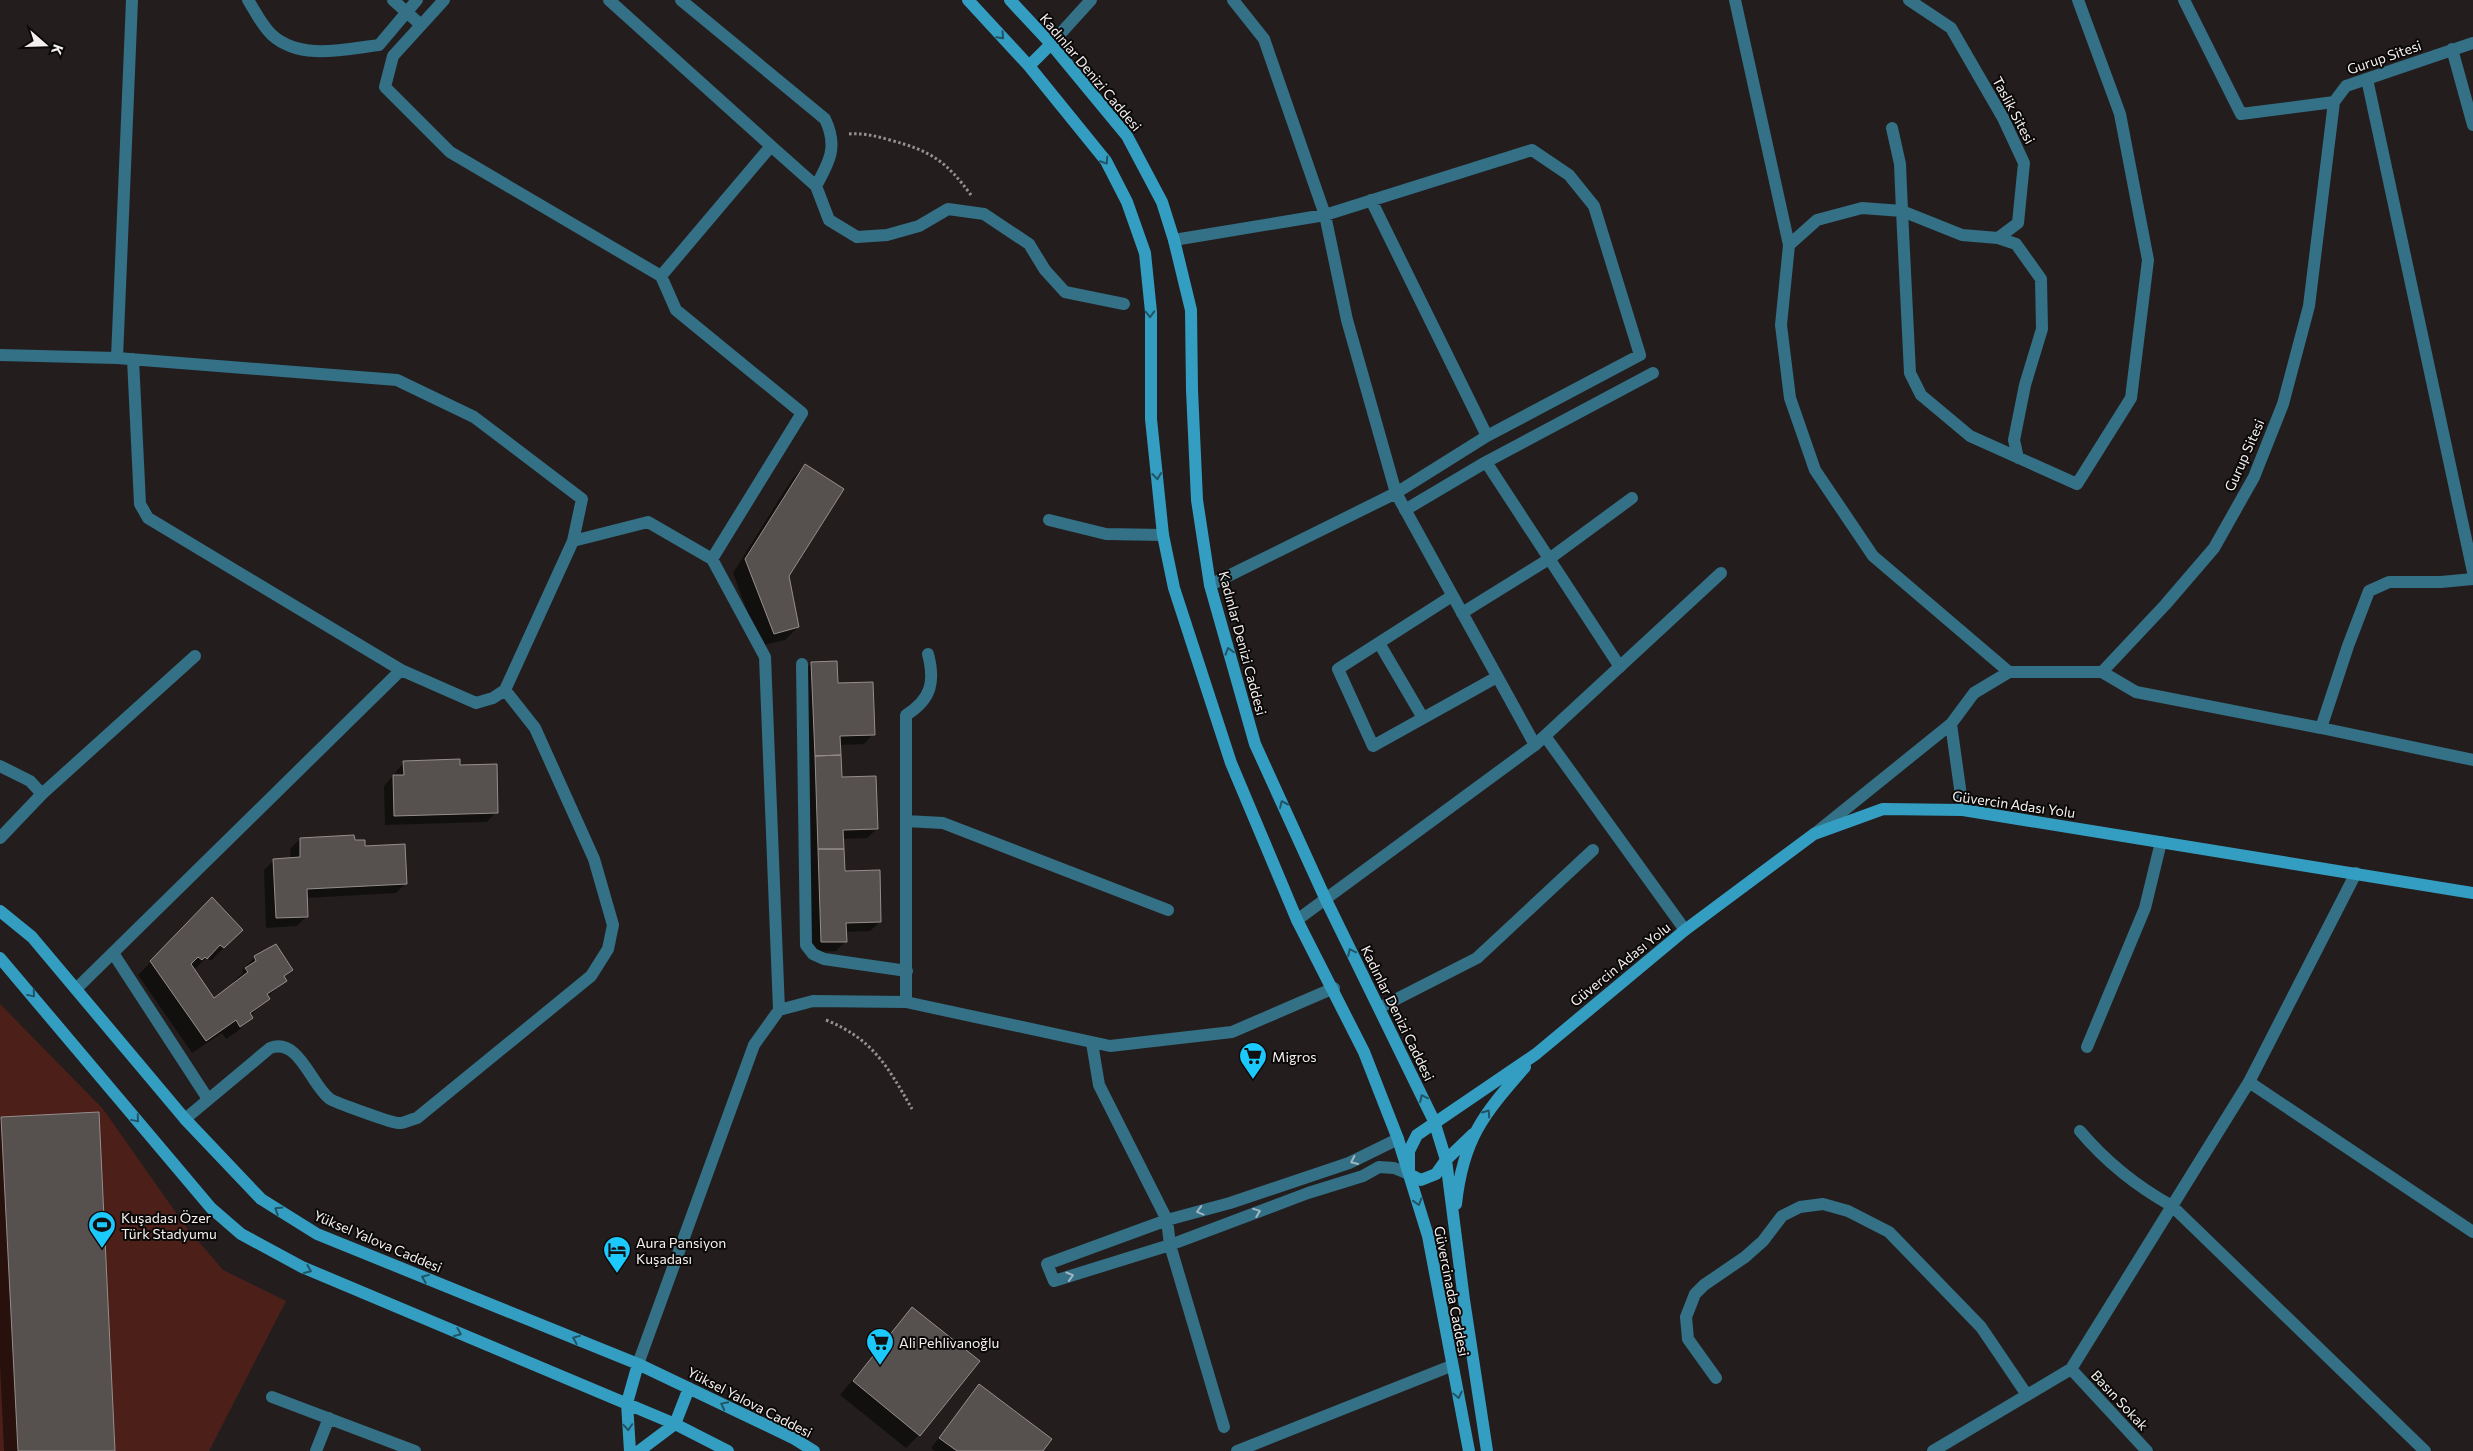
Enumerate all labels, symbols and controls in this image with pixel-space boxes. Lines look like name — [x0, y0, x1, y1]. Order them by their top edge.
street label: Kadınlar Denizi Caddesi — [1037, 10, 1145, 134]
north arrow — [20, 20, 70, 70]
one-way arrow — [995, 30, 1004, 39]
street label: Gurup Sitesi — [2345, 36, 2423, 78]
text: K — [48, 42, 67, 57]
street label: Taslik Sitesi — [1989, 73, 2039, 147]
one-way arrow — [1099, 155, 1108, 164]
one-way arrow — [1145, 310, 1156, 318]
street label: Gurup Sitesi — [2221, 416, 2267, 494]
one-way arrow — [1151, 473, 1162, 481]
street label: Kadınlar Denizi Caddesi — [1216, 569, 1270, 717]
one-way arrow — [1224, 647, 1235, 656]
street label: Güvercin Adası Yolu — [1951, 787, 2077, 821]
one-way arrow — [1278, 800, 1289, 809]
street label: Güvercin Adası Yolu — [1566, 918, 1674, 1010]
street label: Kadınlar Denizi Caddesi — [1358, 943, 1438, 1083]
one-way arrow — [1347, 948, 1357, 957]
one-way arrow — [27, 988, 36, 997]
supermarket icon: Migros — [1238, 1041, 1268, 1080]
place label: Migros — [1272, 1048, 1317, 1065]
one-way arrow — [1418, 1094, 1429, 1103]
one-way arrow — [1481, 1109, 1490, 1119]
one-way arrow — [131, 1113, 140, 1122]
one-way arrow — [1350, 1154, 1359, 1165]
one-way arrow — [1412, 1198, 1422, 1206]
one-way arrow — [1195, 1205, 1204, 1216]
one-way arrow — [275, 1206, 284, 1216]
street label: Yüksel Yalova Caddesi — [311, 1206, 445, 1276]
one-way arrow — [1252, 1208, 1261, 1218]
place label: Kuşadası Özer Türk Stadyumu — [121, 1209, 217, 1242]
sports icon: Kuşadası Özer Türk Stadyumu — [87, 1210, 117, 1249]
street label: Güvercinada Caddesi — [1431, 1225, 1473, 1357]
place label: Aura Pansiyon Kuşadası — [636, 1234, 726, 1267]
hotel icon: Aura Pansiyon Kuşadası — [602, 1235, 632, 1274]
one-way arrow — [304, 1264, 312, 1274]
one-way arrow — [1066, 1271, 1074, 1281]
one-way arrow — [421, 1274, 430, 1284]
one-way arrow — [453, 1326, 462, 1337]
supermarket icon: Ali Pehlivanoğlu — [865, 1327, 895, 1366]
place label: Ali Pehlivanoğlu — [899, 1334, 999, 1351]
one-way arrow — [572, 1335, 581, 1345]
street label: Yüksel Yalova Caddesi — [685, 1363, 815, 1441]
street label: Basın Sokak — [2088, 1366, 2152, 1434]
one-way arrow — [1452, 1391, 1462, 1400]
one-way arrow — [720, 1401, 729, 1411]
one-way arrow — [623, 1423, 634, 1431]

